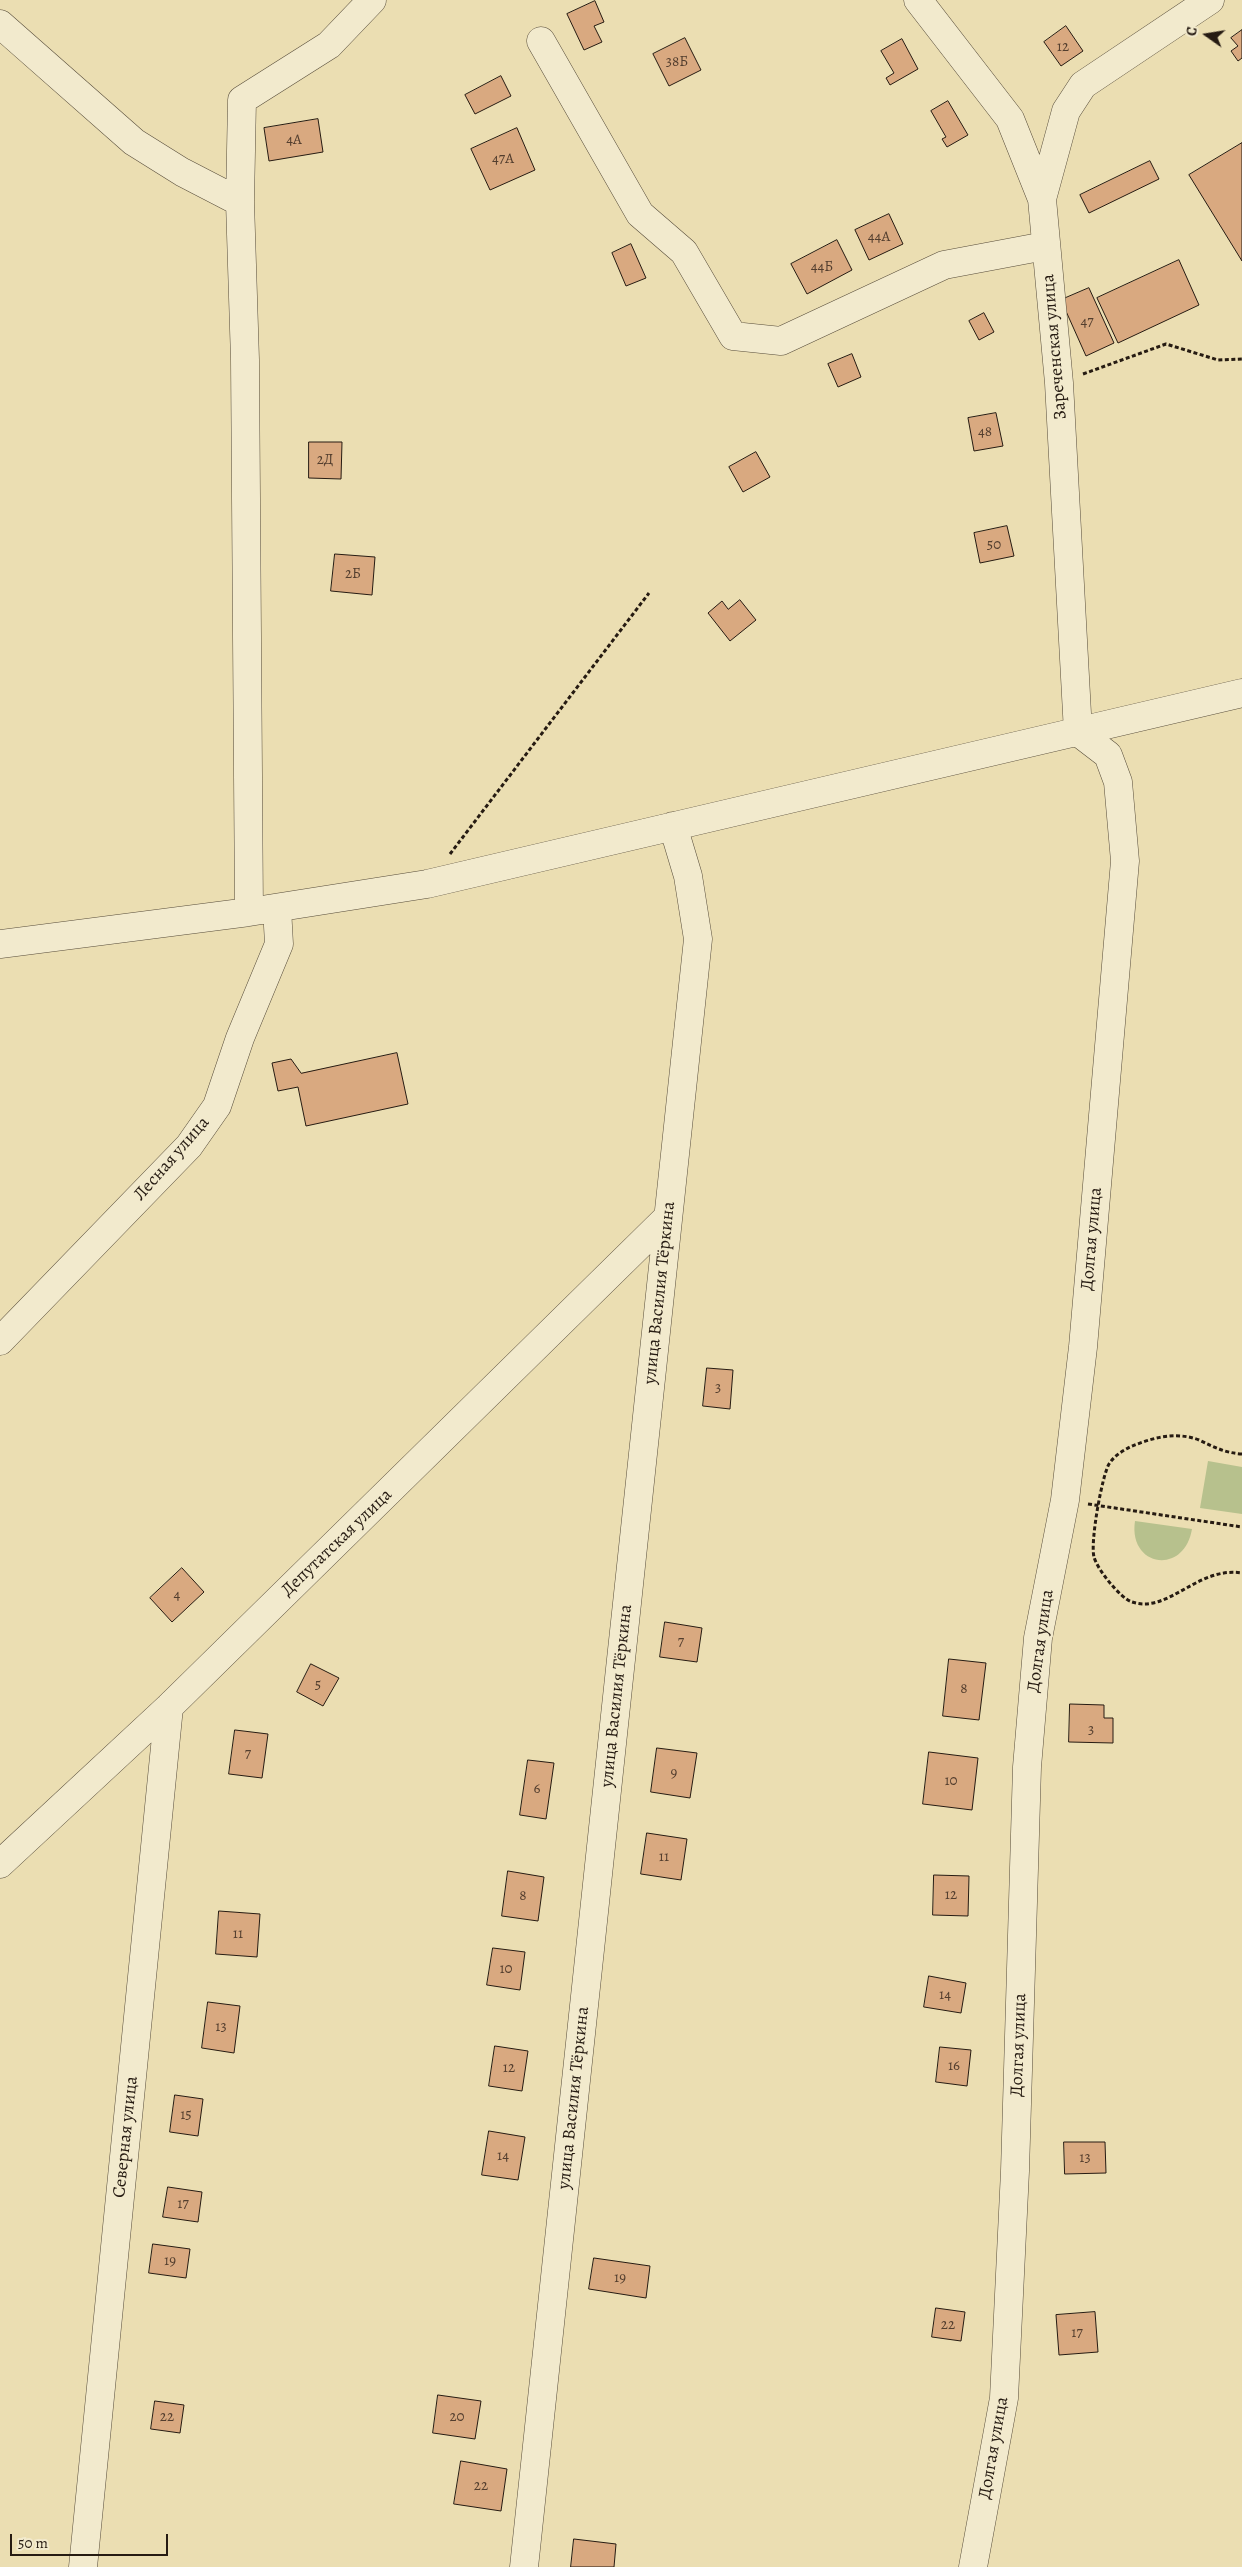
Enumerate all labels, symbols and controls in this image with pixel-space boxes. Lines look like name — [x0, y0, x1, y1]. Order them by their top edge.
north arrow — [1182, 10, 1232, 60]
text: С — [1182, 25, 1202, 38]
house number: 12 — [1057, 38, 1069, 56]
house number: 38Б — [666, 53, 688, 71]
house number: 4А — [286, 131, 302, 149]
house number: 47А — [492, 150, 514, 168]
house number: 44А — [868, 228, 890, 246]
house number: 44Б — [811, 258, 833, 276]
street label: Зареченская улица — [1038, 273, 1072, 421]
house number: 47 — [1080, 313, 1094, 331]
house number: 48 — [978, 423, 992, 441]
house number: 2Д — [317, 451, 333, 469]
house number: 50 — [987, 536, 1001, 554]
house number: 2Б — [345, 565, 361, 583]
street label: Лесная улица — [130, 1113, 214, 1205]
street label: Долгая улица — [1077, 1186, 1107, 1292]
street label: улица Василия Тёркина — [640, 1201, 680, 1385]
house number: 3 — [715, 1379, 721, 1397]
street label: Депутатская улица — [277, 1485, 397, 1601]
house number: 4 — [174, 1586, 180, 1604]
street label: Долгая улица — [1023, 1588, 1059, 1694]
street label: улица Василия Тёркина — [597, 1604, 637, 1788]
house number: 7 — [678, 1633, 684, 1651]
house number: 5 — [315, 1676, 321, 1694]
house number: 8 — [960, 1680, 968, 1698]
house number: 3 — [1088, 1721, 1094, 1739]
house number: 7 — [245, 1745, 251, 1763]
house number: 9 — [671, 1764, 677, 1782]
house number: 10 — [944, 1772, 958, 1790]
house number: 6 — [534, 1780, 540, 1798]
house number: 11 — [659, 1848, 669, 1866]
house number: 12 — [945, 1886, 957, 1904]
house number: 8 — [519, 1887, 527, 1905]
house number: 11 — [233, 1925, 243, 1943]
house number: 10 — [499, 1960, 513, 1978]
house number: 14 — [939, 1986, 951, 2004]
street label: Долгая улица — [1006, 1993, 1032, 2097]
street label: улица Василия Тёркина — [554, 2006, 594, 2190]
house number: 13 — [215, 2018, 227, 2036]
house number: 16 — [948, 2057, 960, 2075]
house number: 12 — [503, 2059, 515, 2077]
street label: Северная улица — [109, 2075, 143, 2199]
house number: 15 — [180, 2106, 192, 2124]
house number: 14 — [497, 2147, 509, 2165]
house number: 13 — [1079, 2149, 1091, 2167]
house number: 17 — [177, 2195, 189, 2213]
house number: 19 — [164, 2252, 176, 2270]
house number: 19 — [614, 2269, 626, 2287]
house number: 22 — [941, 2316, 955, 2334]
house number: 17 — [1071, 2324, 1083, 2342]
street label: Долгая улица — [974, 2395, 1014, 2501]
house number: 22 — [160, 2408, 174, 2426]
house number: 20 — [449, 2408, 465, 2426]
house number: 22 — [474, 2477, 488, 2495]
scale bar — [12, 2524, 170, 2556]
text: 50 m — [18, 2533, 48, 2553]

